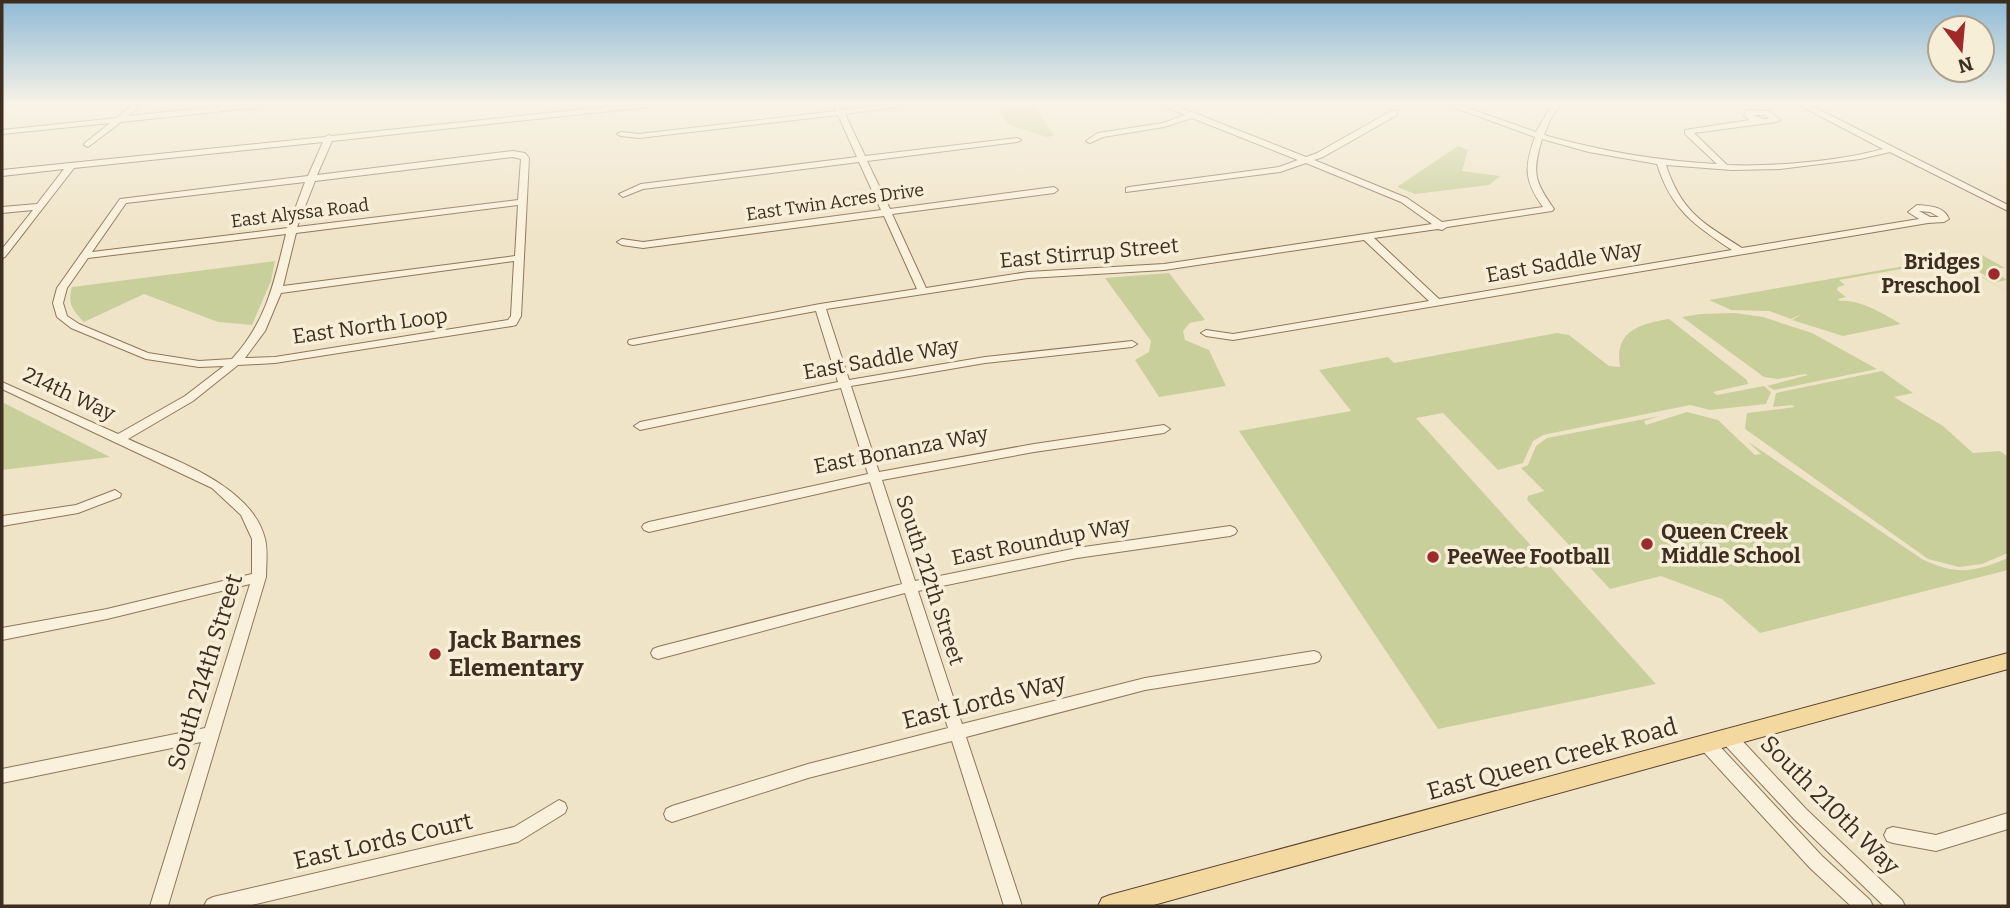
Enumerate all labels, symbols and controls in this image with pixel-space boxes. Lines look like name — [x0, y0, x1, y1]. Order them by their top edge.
north arrow — [1926, 14, 1996, 84]
text: N — [1955, 52, 1976, 78]
street label: East Twin Acres Drive — [745, 179, 925, 225]
street label: East Alyssa Road — [230, 194, 371, 232]
street label: East Stirrup Street — [999, 232, 1180, 274]
street label: East Saddle Way — [1484, 235, 1645, 289]
place label: Bridges Preschool — [1881, 249, 1980, 299]
marker: Bridges Preschool — [1986, 266, 2002, 282]
street label: East North Loop — [291, 302, 449, 350]
street label: East Saddle Way — [801, 332, 962, 386]
street label: 214th Way — [19, 361, 120, 427]
street label: East Bonanza Way — [812, 420, 991, 480]
street label: South 212th Street — [890, 492, 970, 669]
street label: East Roundup Way — [949, 511, 1133, 571]
place label: Queen Creek Middle School — [1661, 519, 1801, 569]
marker: Queen Creek Middle School — [1639, 536, 1655, 552]
place label: PeeWee Football — [1447, 544, 1611, 570]
marker: PeeWee Football — [1425, 549, 1441, 565]
street label: South 214th Street — [162, 570, 248, 773]
place label: Jack Barnes Elementary — [447, 626, 584, 682]
marker: Jack Barnes Elementary — [427, 646, 443, 662]
street label: East Lords Way — [899, 667, 1069, 735]
street label: East Queen Creek Road — [1424, 712, 1680, 806]
street label: South 210th Way — [1755, 730, 1906, 881]
street label: East Lords Court — [291, 807, 475, 875]

